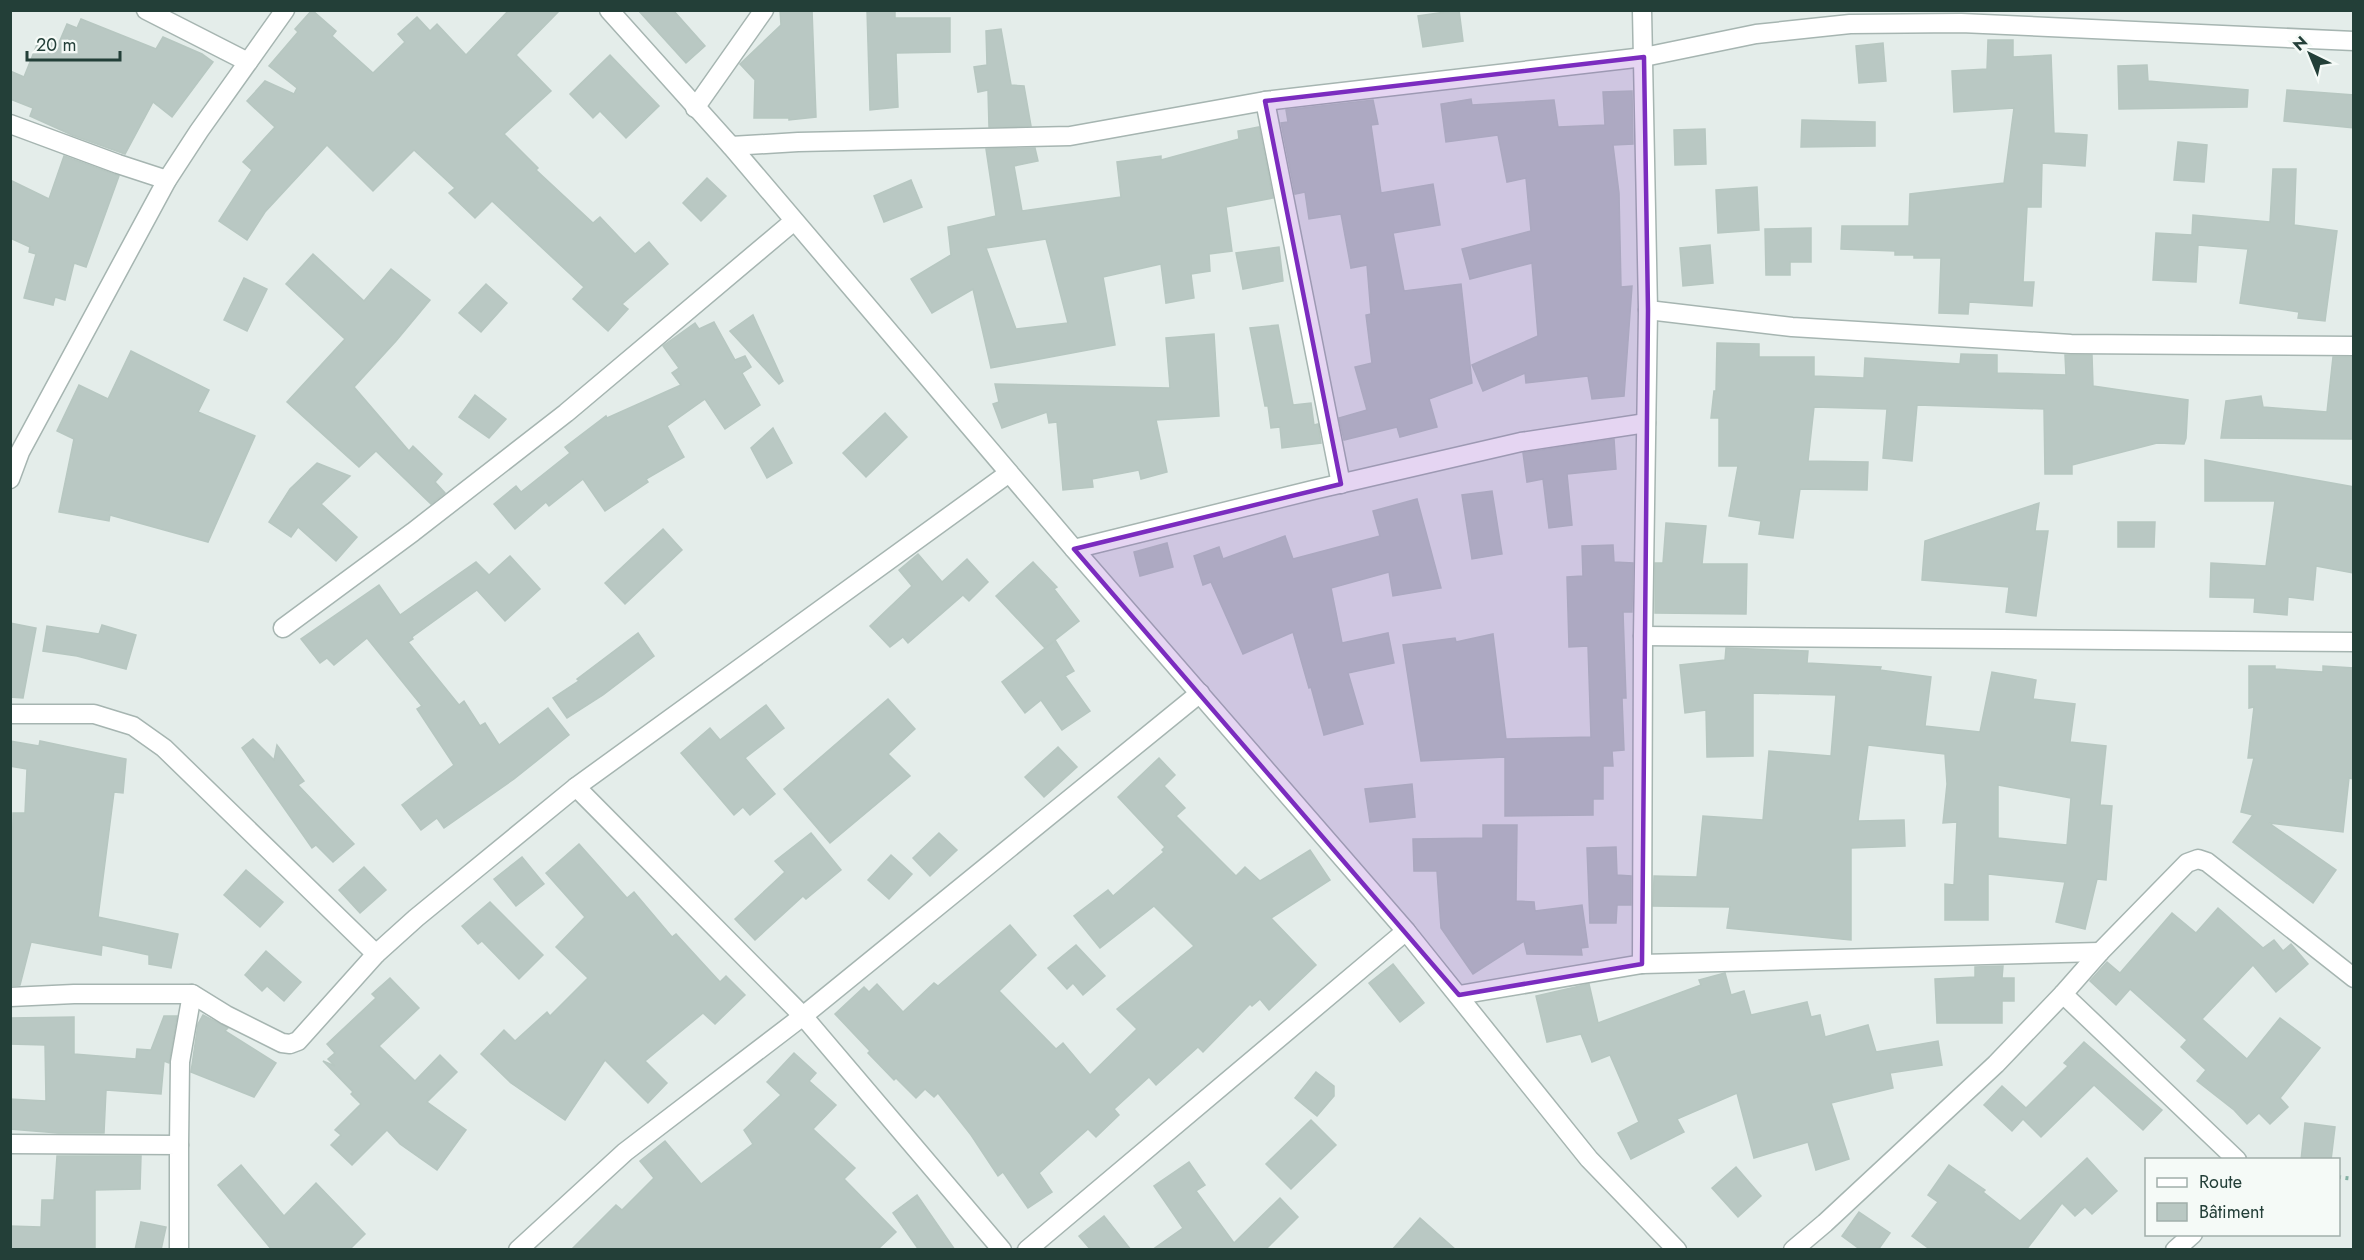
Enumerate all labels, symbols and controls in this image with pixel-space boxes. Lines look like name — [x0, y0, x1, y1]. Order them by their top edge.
scale bar — [27, 24, 120, 62]
north arrow — [2280, 24, 2340, 84]
text: N — [2288, 31, 2313, 56]
text: 20 m — [36, 32, 76, 58]
legend — [2145, 1158, 2340, 1236]
text: Route — [2199, 1169, 2242, 1195]
text: Bâtiment — [2199, 1199, 2265, 1225]

